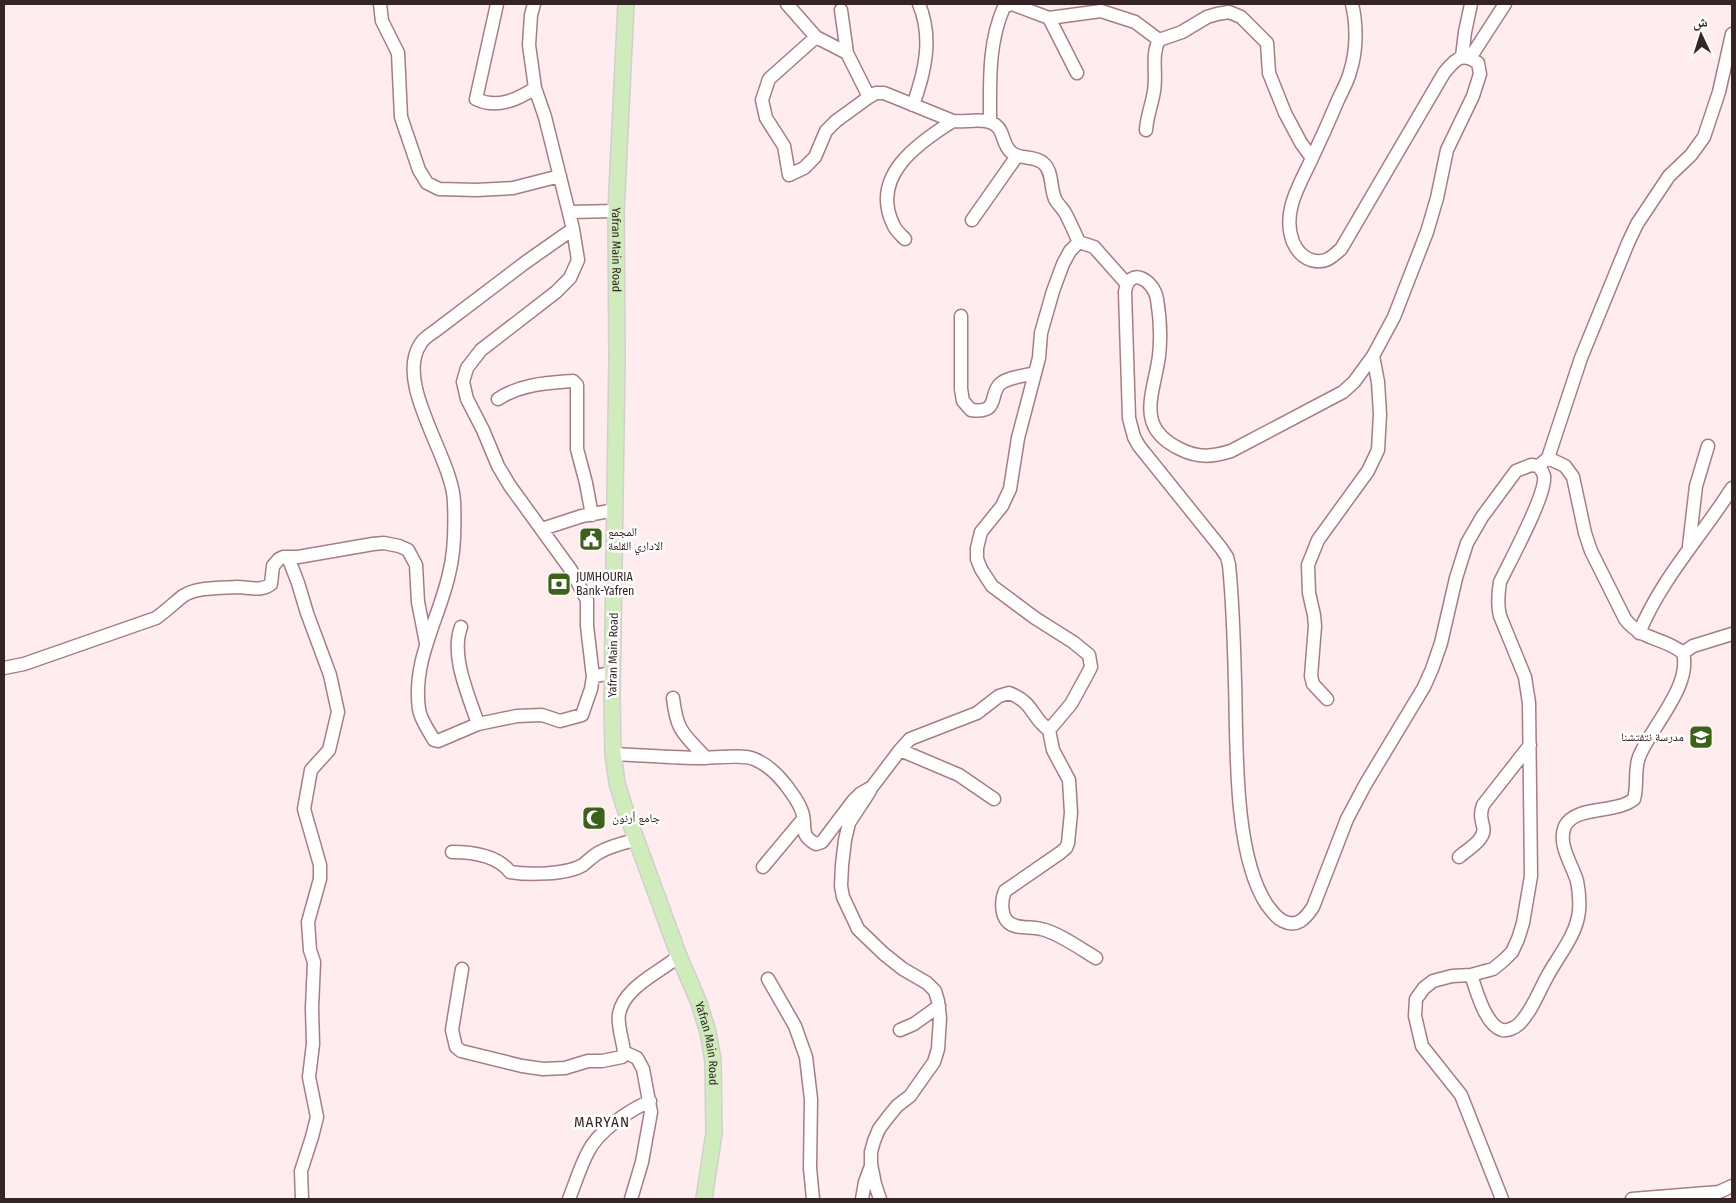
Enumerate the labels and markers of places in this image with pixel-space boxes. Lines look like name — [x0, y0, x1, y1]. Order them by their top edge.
place label: المجمع الاداري القلعة — [608, 525, 663, 556]
public building icon: المجمع الاداري القلعة — [578, 526, 604, 552]
place label: JUMHOURIA Bank-Yafren — [576, 570, 634, 598]
bank icon: JUMHOURIA Bank-Yafren — [546, 571, 572, 597]
school or university icon: مدرسة نتفتشنا — [1688, 724, 1714, 750]
place label: مدرسة نتفتشنا — [1621, 730, 1684, 744]
mosque icon: جامع أرنون — [581, 805, 607, 831]
place label: جامع أرنون — [612, 811, 660, 825]

